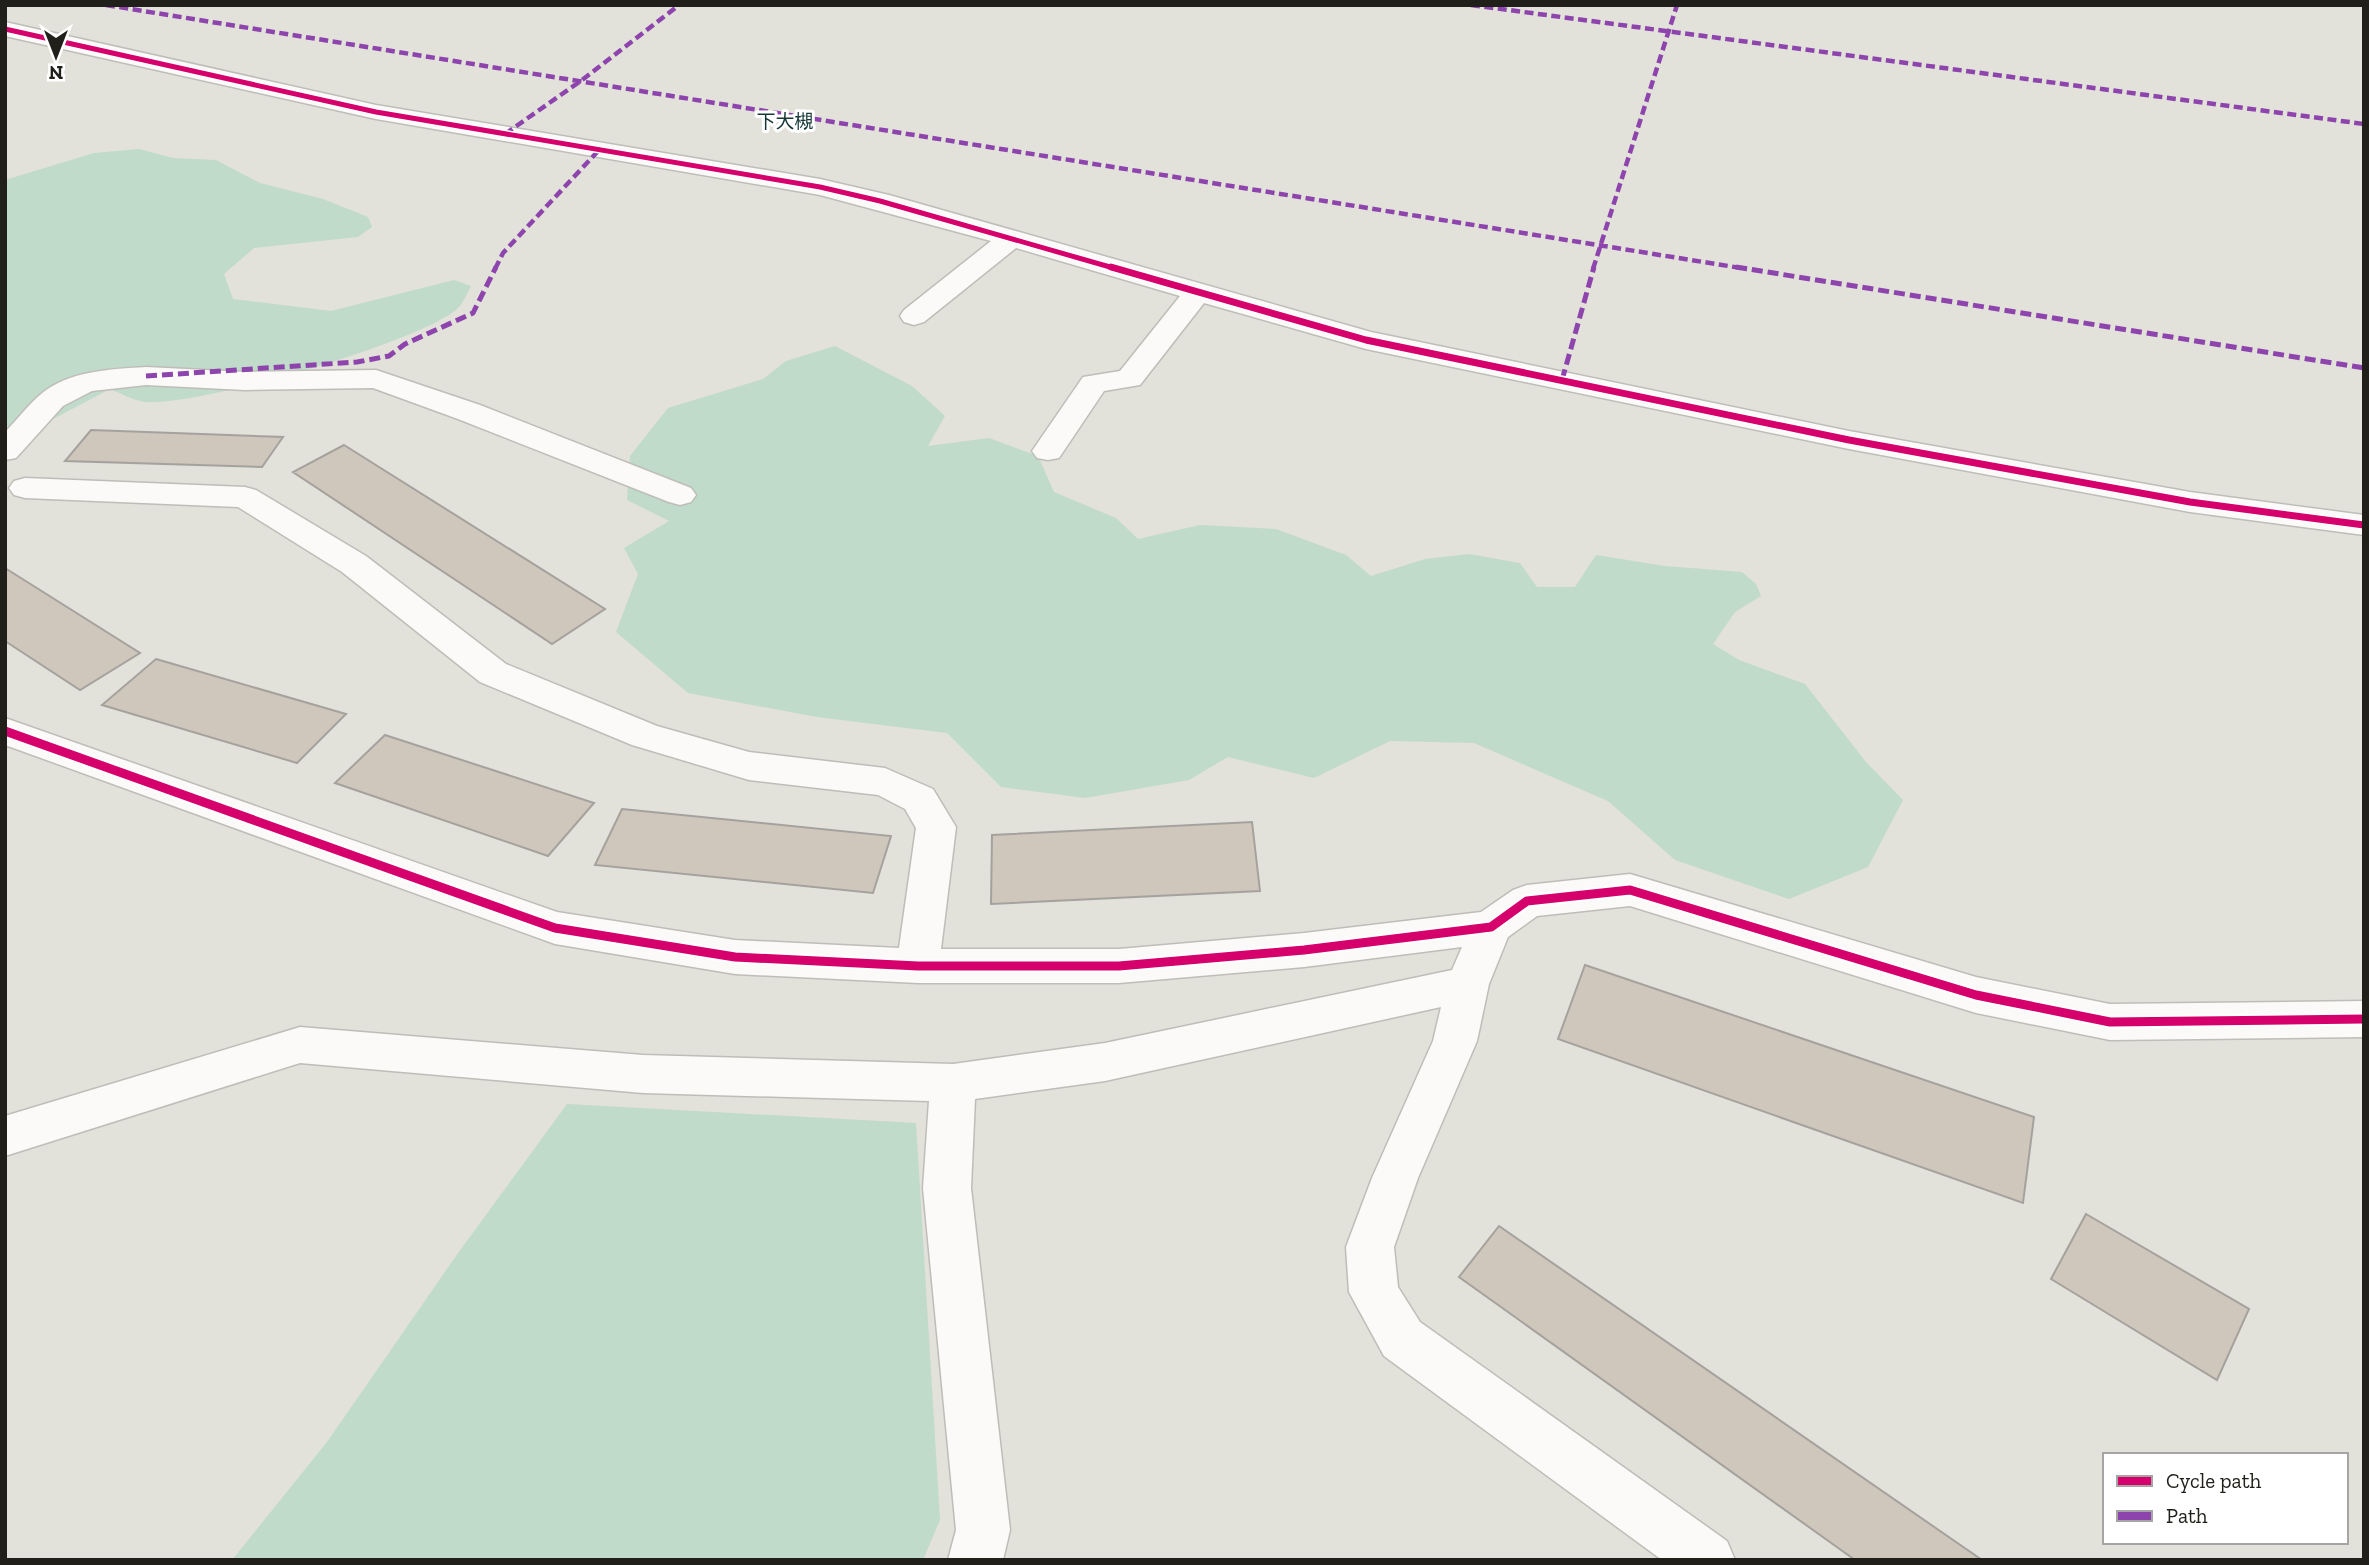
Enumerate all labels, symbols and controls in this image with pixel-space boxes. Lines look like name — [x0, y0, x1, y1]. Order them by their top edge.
north arrow — [21, 21, 91, 91]
text: N — [49, 61, 63, 84]
district label: 下大槻 — [756, 110, 814, 133]
legend — [2103, 1453, 2348, 1544]
text: Cycle path — [2166, 1468, 2261, 1493]
text: Path — [2166, 1503, 2208, 1528]

